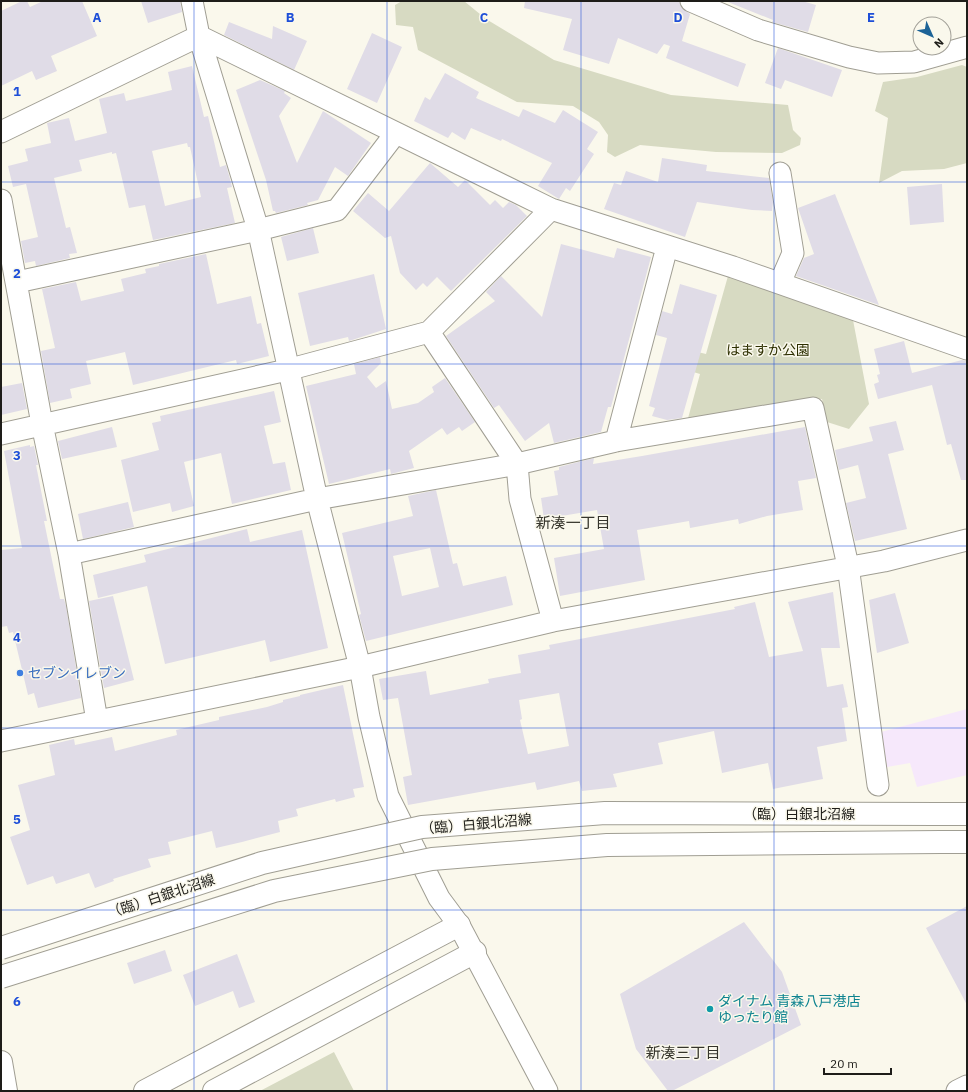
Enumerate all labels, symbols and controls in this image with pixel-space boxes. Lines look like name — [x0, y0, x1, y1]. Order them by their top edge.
text: A — [93, 9, 102, 26]
text: B — [286, 9, 295, 26]
text: C — [480, 9, 489, 26]
text: D — [673, 9, 683, 26]
text: E — [867, 9, 875, 26]
north arrow — [912, 16, 952, 56]
text: N — [931, 35, 947, 51]
text: 1 — [13, 83, 21, 100]
text: 2 — [13, 265, 21, 282]
park label: はますか公園 — [726, 341, 810, 359]
text: 3 — [13, 447, 21, 464]
district label: 新湊一丁目 — [535, 513, 611, 532]
text: 4 — [13, 629, 21, 646]
place label: セブンイレブン — [28, 664, 126, 682]
marker: セブンイレブン — [15, 668, 25, 678]
street label: （臨）白銀北沼線 — [743, 805, 855, 823]
street label: （臨）白銀北沼線 — [419, 810, 533, 838]
text: 5 — [13, 811, 21, 828]
street label: （臨）白銀北沼線 — [105, 870, 217, 922]
place label: ダイナム 青森八戸港店 ゆったり館 — [718, 992, 861, 1026]
text: 6 — [13, 993, 21, 1010]
marker: ダイナム 青森八戸港店 ゆったり館 — [705, 1004, 715, 1014]
district label: 新湊三丁目 — [645, 1043, 721, 1062]
scale bar — [824, 1050, 891, 1076]
text: 20 m — [830, 1056, 858, 1071]

